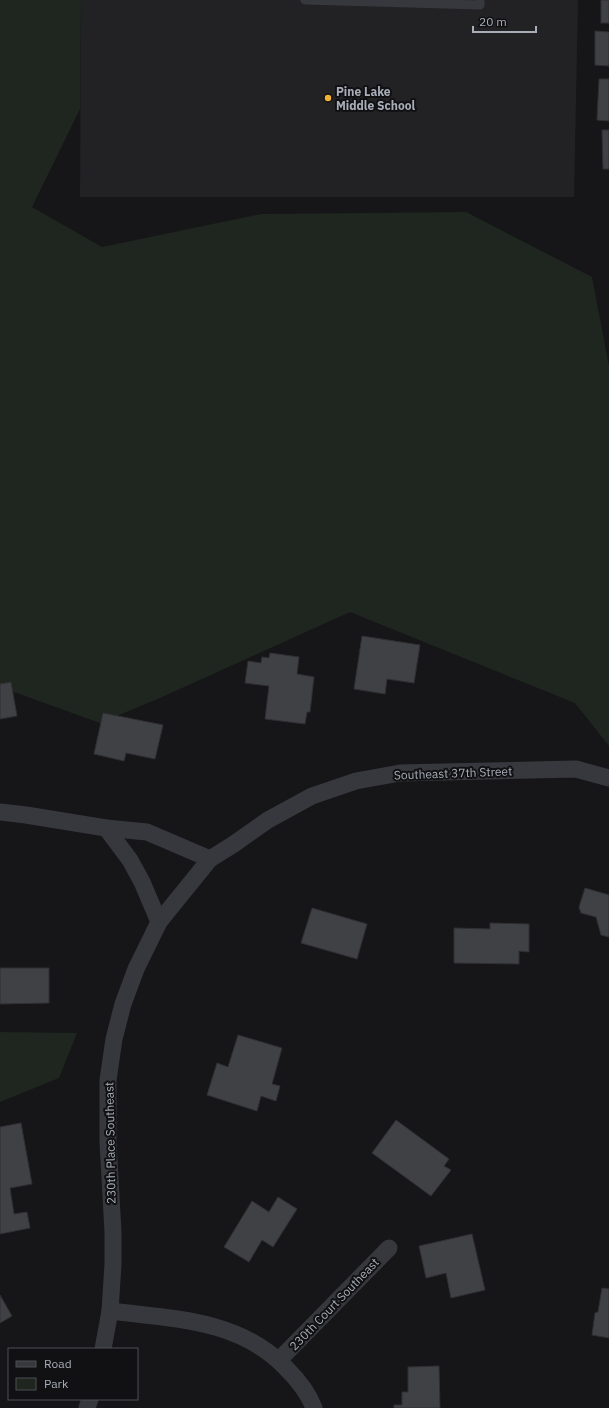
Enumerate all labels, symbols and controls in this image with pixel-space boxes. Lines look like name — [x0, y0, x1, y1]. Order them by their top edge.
scale bar — [473, 8, 536, 34]
text: 20 m — [479, 14, 507, 29]
place label: Pine Lake Middle School — [336, 84, 415, 113]
marker: Pine Lake Middle School — [323, 93, 333, 103]
street label: Southeast 37th Street — [394, 763, 512, 783]
street label: 230th Place Southeast — [101, 1082, 119, 1204]
street label: 230th Court Southeast — [286, 1255, 382, 1353]
legend — [8, 1348, 138, 1400]
text: Road — [44, 1356, 72, 1371]
text: Park — [44, 1376, 69, 1391]

